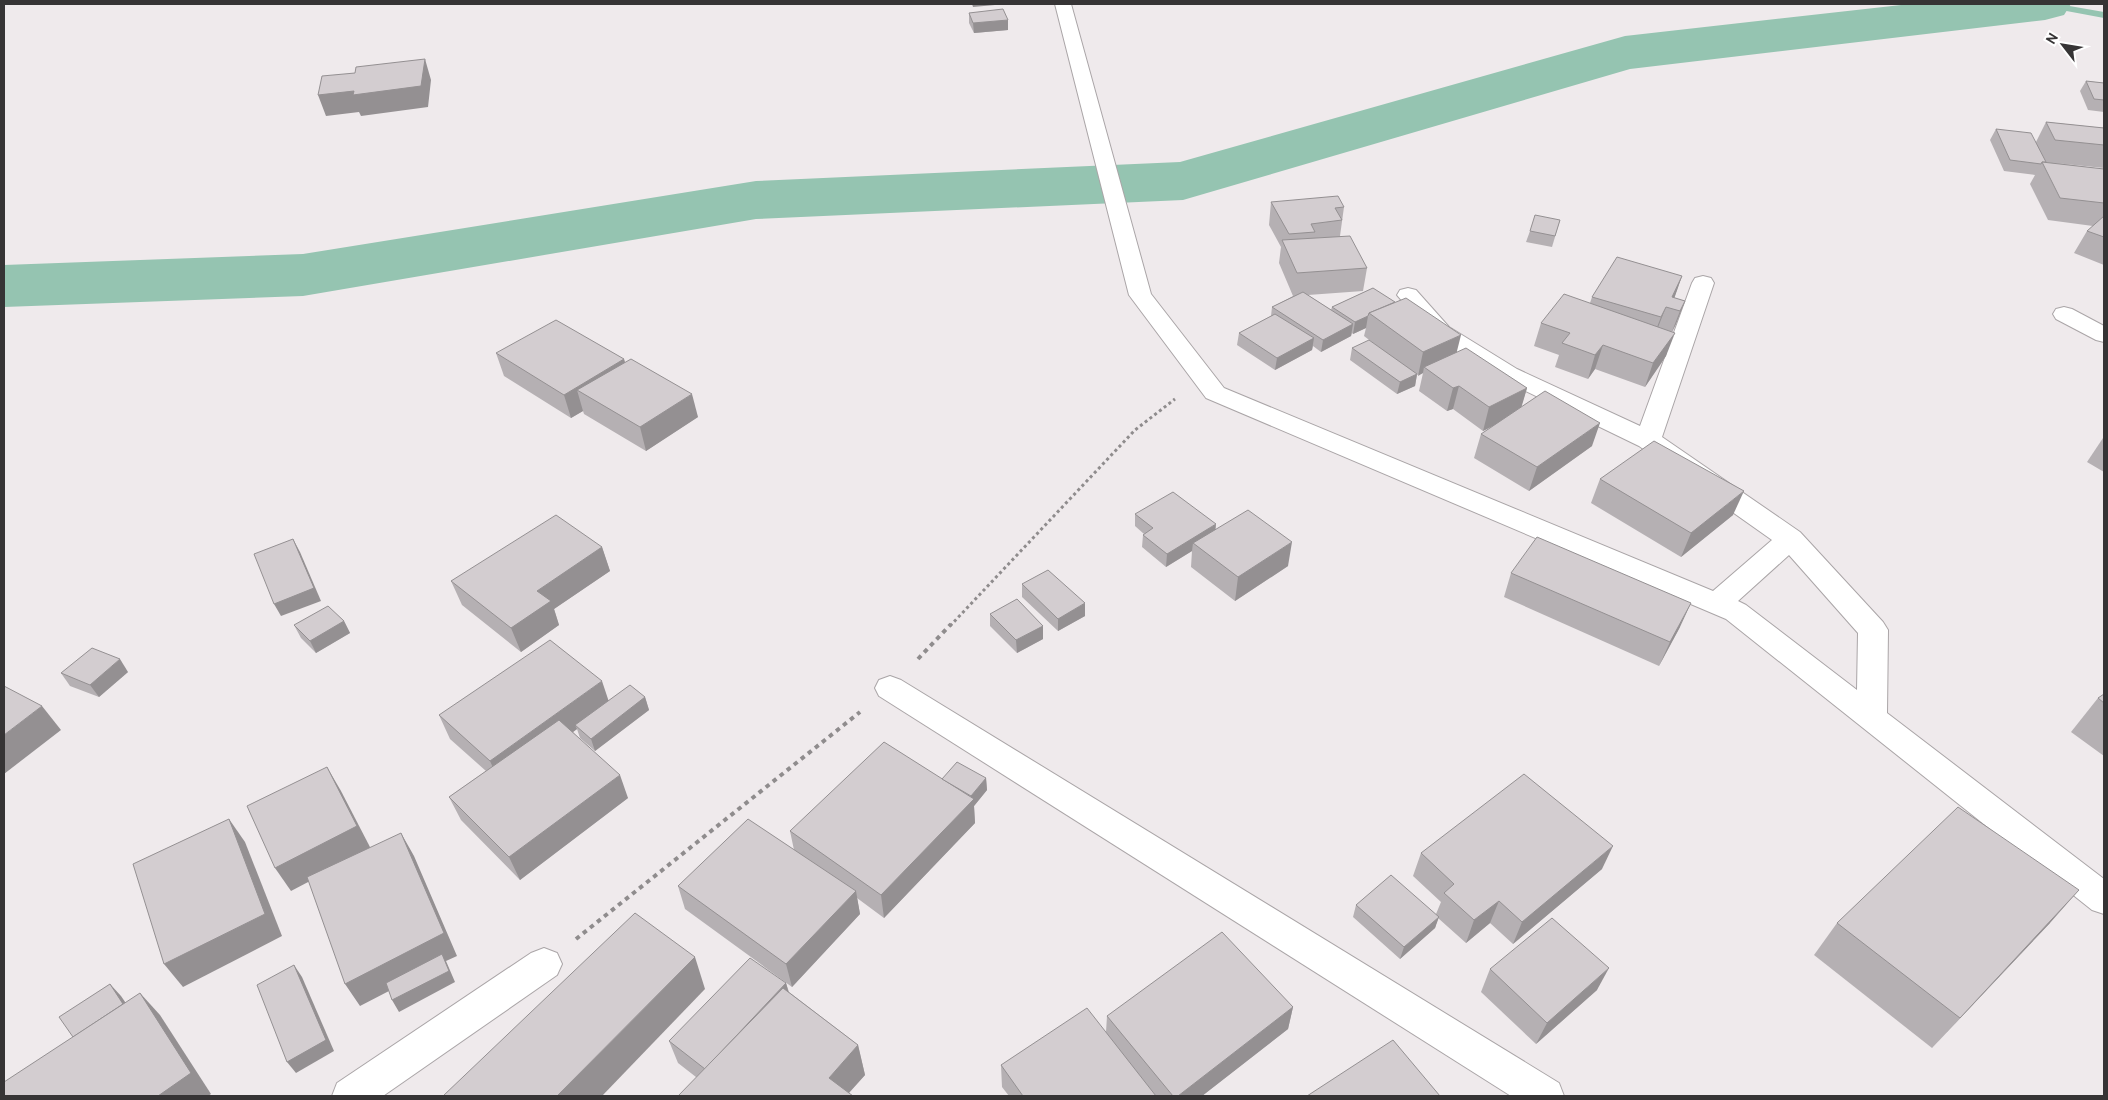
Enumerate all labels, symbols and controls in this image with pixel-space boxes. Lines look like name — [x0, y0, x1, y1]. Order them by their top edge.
north arrow — [2038, 20, 2088, 70]
text: N — [2043, 30, 2063, 48]

